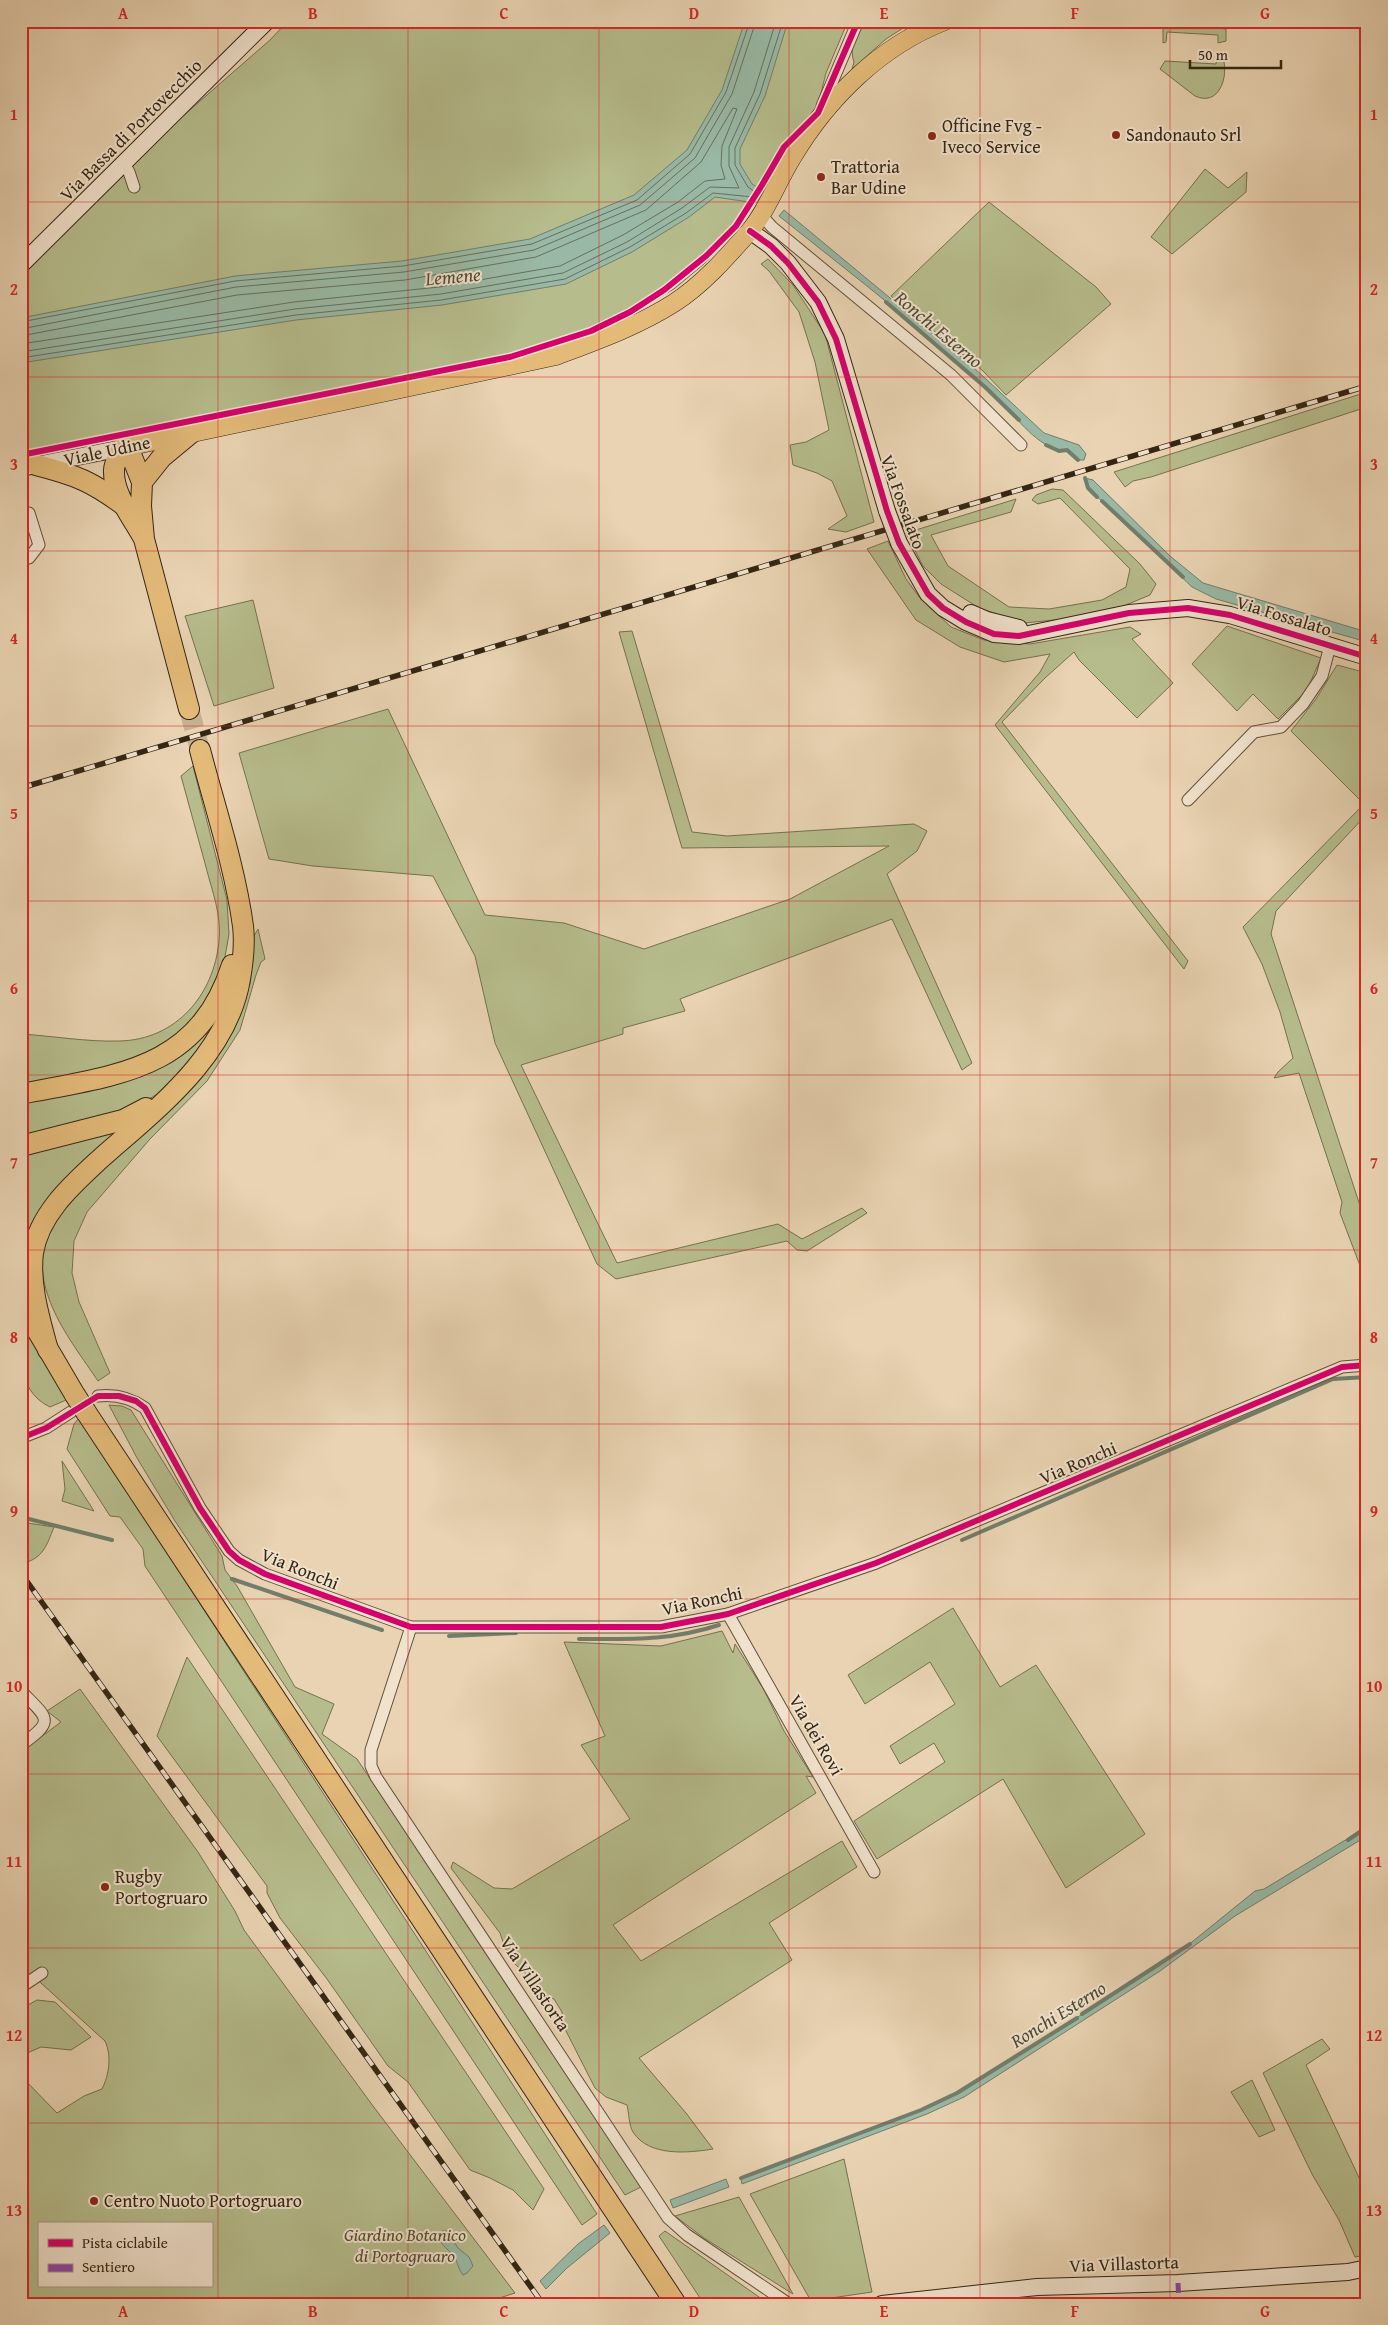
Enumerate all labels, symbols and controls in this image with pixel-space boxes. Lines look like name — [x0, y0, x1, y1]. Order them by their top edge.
text: A — [118, 1, 129, 25]
text: B — [308, 1, 318, 25]
text: C — [499, 1, 509, 25]
text: D — [689, 1, 699, 25]
text: E — [880, 1, 889, 25]
text: F — [1071, 1, 1079, 25]
text: G — [1260, 1, 1270, 25]
scale bar — [1190, 38, 1282, 70]
text: 50 m — [1198, 44, 1229, 65]
street label: Via Bassa di Portovecchio — [53, 52, 208, 207]
text: 1 — [10, 102, 18, 126]
text: 1 — [1370, 102, 1378, 126]
place label: Officine Fvg - Iveco Service — [942, 112, 1042, 160]
place label: Sandonauto Srl — [1126, 121, 1241, 148]
marker: Sandonauto Srl — [1110, 129, 1122, 141]
marker: Officine Fvg - Iveco Service — [926, 130, 938, 142]
place label: Trattoria Bar Udine — [831, 153, 906, 201]
marker: Trattoria Bar Udine — [815, 171, 827, 183]
water label: Lemene — [423, 260, 482, 292]
text: 2 — [10, 277, 18, 301]
text: 2 — [1370, 277, 1378, 301]
water label: Ronchi Esterno — [888, 283, 989, 374]
street label: Viale Udine — [61, 428, 153, 473]
street label: Via Fossalato — [874, 451, 933, 553]
text: 3 — [10, 452, 18, 476]
text: 3 — [1370, 452, 1378, 476]
street label: Via Fossalato — [1233, 588, 1335, 643]
text: 4 — [10, 626, 18, 650]
text: 4 — [1370, 626, 1378, 650]
text: 5 — [10, 801, 18, 825]
text: 5 — [1370, 801, 1378, 825]
text: 6 — [10, 976, 18, 1000]
text: 6 — [1370, 976, 1378, 1000]
text: 7 — [10, 1150, 18, 1174]
text: 7 — [1370, 1150, 1378, 1174]
text: 8 — [10, 1325, 18, 1349]
text: 8 — [1370, 1325, 1378, 1349]
street label: Via Ronchi — [1035, 1434, 1121, 1491]
text: 9 — [10, 1499, 18, 1523]
text: 9 — [1370, 1499, 1378, 1523]
street label: Via Ronchi — [257, 1541, 343, 1596]
street label: Via Ronchi — [659, 1579, 745, 1622]
text: 10 — [6, 1674, 22, 1698]
text: 10 — [1366, 1674, 1382, 1698]
street label: Via dei Rovi — [782, 1689, 851, 1780]
text: 11 — [6, 1849, 22, 1873]
text: 11 — [1366, 1849, 1382, 1873]
place label: Rugby Portogruaro — [115, 1863, 208, 1911]
marker: Rugby Portogruaro — [99, 1881, 111, 1893]
street label: Via Villastorta — [494, 1931, 578, 2037]
water label: Ronchi Esterno — [1004, 1974, 1111, 2055]
text: 12 — [6, 2023, 22, 2047]
text: 12 — [1366, 2023, 1382, 2047]
place label: Centro Nuoto Portogruaro — [104, 2187, 302, 2214]
marker: Centro Nuoto Portogruaro — [88, 2195, 100, 2207]
text: 13 — [6, 2198, 22, 2222]
text: 13 — [1366, 2198, 1382, 2222]
park label: Giardino Botanico di Portogruaro — [344, 2221, 466, 2269]
legend — [38, 2222, 212, 2288]
text: Pista ciclabile — [82, 2232, 168, 2253]
street label: Via Villastorta — [1069, 2248, 1180, 2279]
text: Sentiero — [82, 2256, 135, 2277]
text: A — [118, 2299, 129, 2323]
text: B — [308, 2299, 318, 2323]
text: C — [499, 2299, 509, 2323]
text: D — [689, 2299, 699, 2323]
text: E — [880, 2299, 889, 2323]
text: F — [1071, 2299, 1079, 2323]
text: G — [1260, 2299, 1270, 2323]

